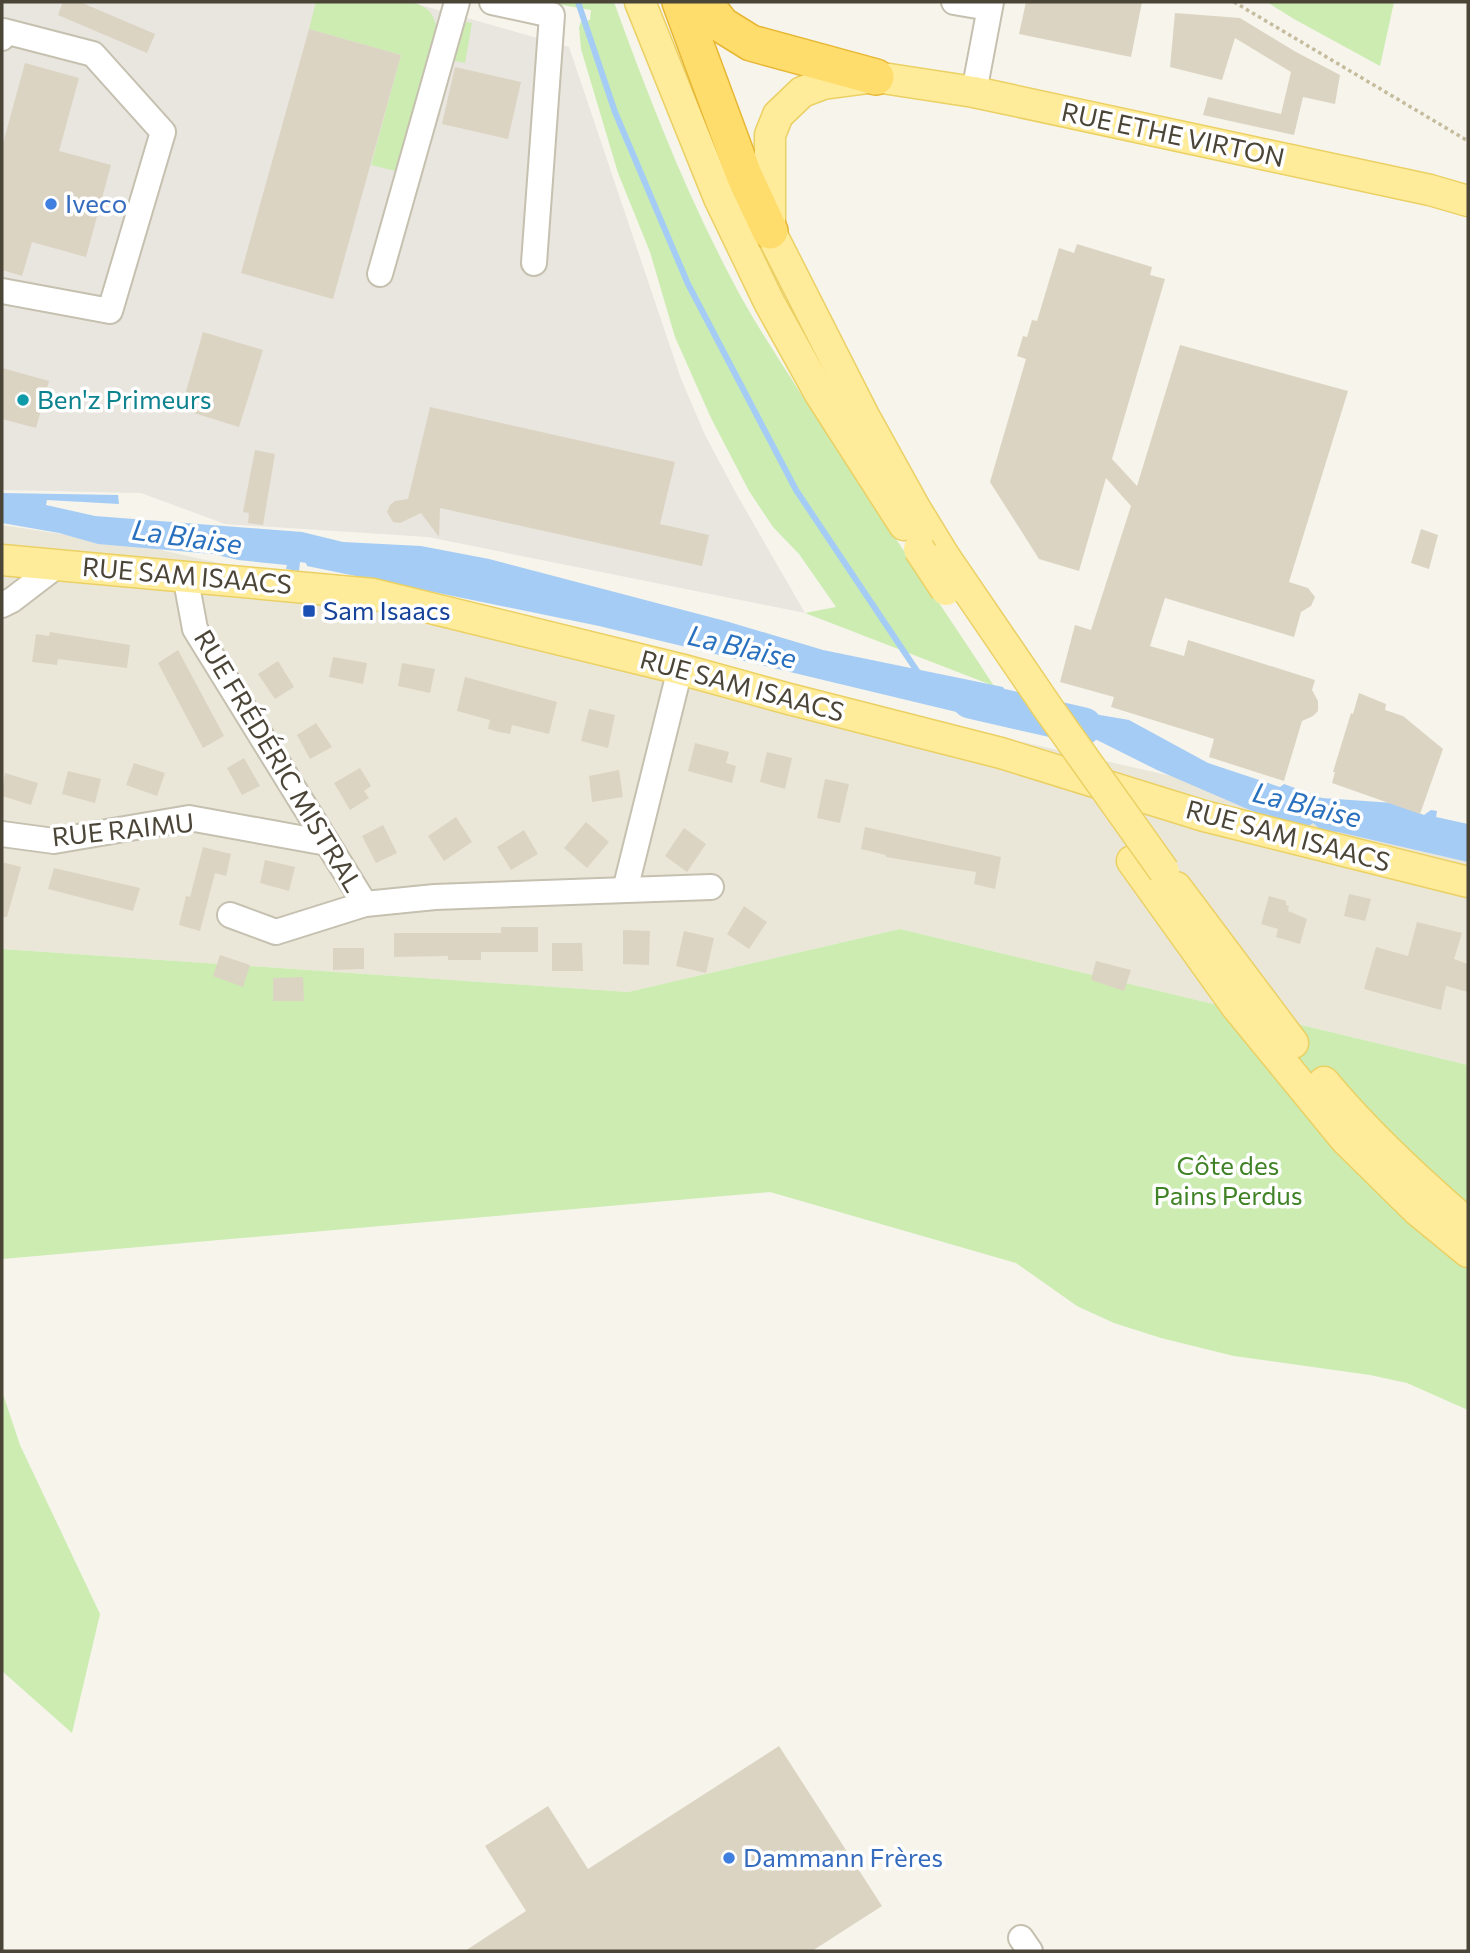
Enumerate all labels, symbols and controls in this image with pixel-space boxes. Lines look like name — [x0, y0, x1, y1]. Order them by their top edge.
street label: RUE ETHE VIRTON — [1059, 95, 1288, 172]
place label: Iveco — [65, 187, 127, 218]
marker: Iveco — [43, 196, 59, 212]
place label: Ben'z Primeurs — [37, 383, 212, 414]
marker: Ben'z Primeurs — [15, 392, 31, 408]
water label: La Blaise — [130, 511, 244, 561]
street label: RUE SAM ISAACS — [81, 550, 293, 599]
place label: Sam Isaacs — [323, 594, 451, 625]
marker: Sam Isaacs — [301, 603, 317, 619]
water label: La Blaise — [685, 617, 800, 675]
street label: RUE FRÉDÉRIC MISTRAL — [189, 624, 370, 897]
street label: RUE SAM ISAACS — [637, 642, 848, 727]
water label: La Blaise — [1249, 774, 1365, 834]
street label: RUE SAM ISAACS — [1183, 792, 1394, 877]
street label: RUE RAIMU — [50, 806, 195, 851]
park label: Côte des Pains Perdus — [1153, 1149, 1303, 1210]
place label: Dammann Frères — [743, 1841, 943, 1872]
marker: Dammann Frères — [721, 1850, 737, 1866]

